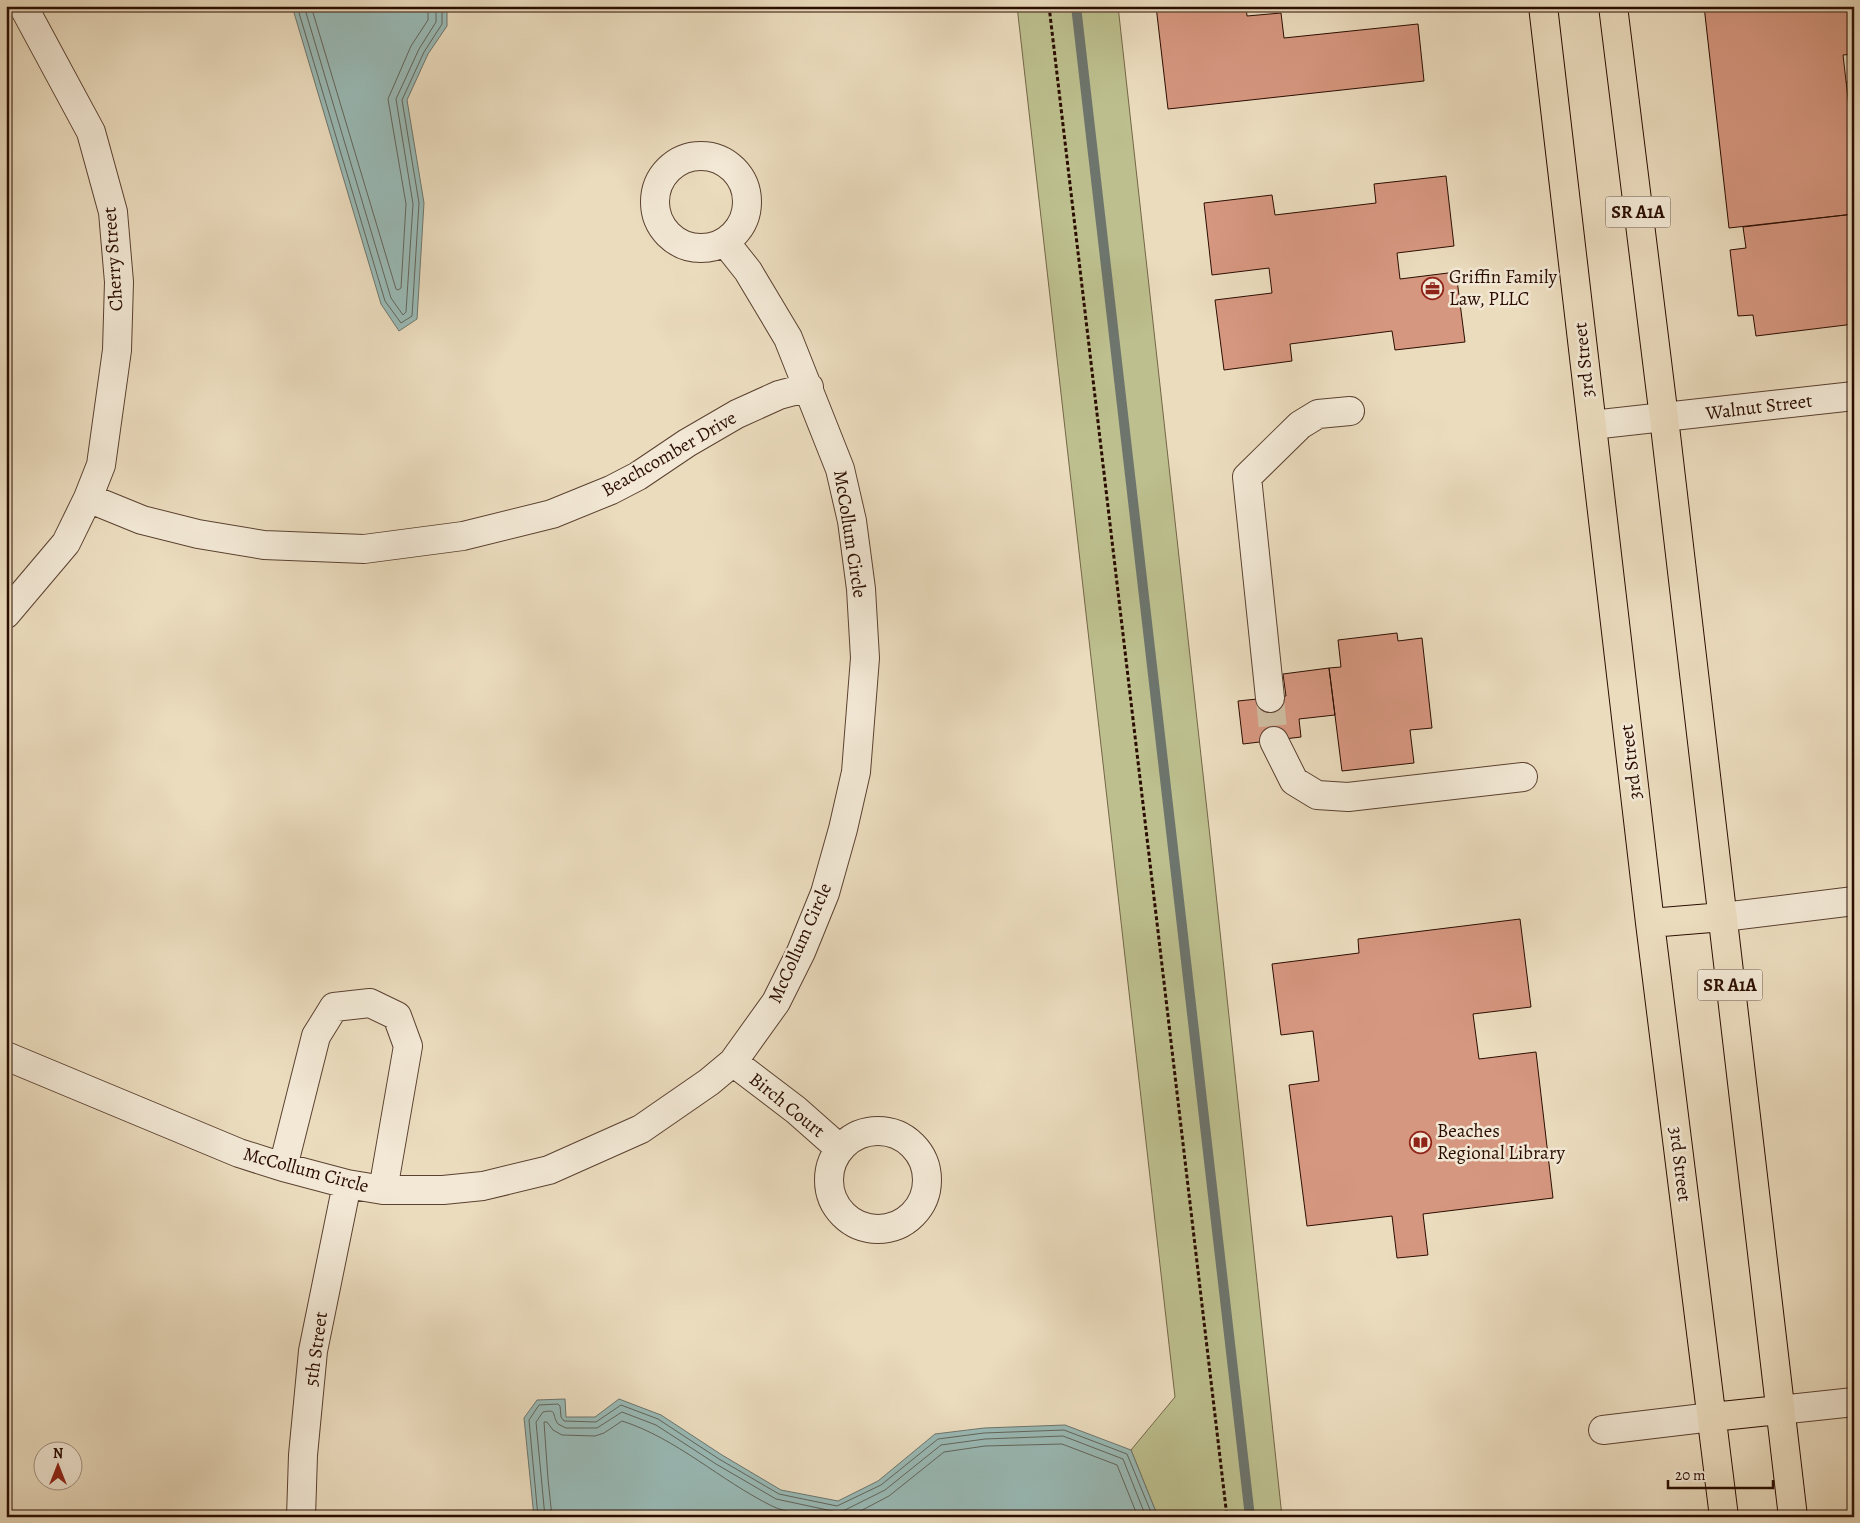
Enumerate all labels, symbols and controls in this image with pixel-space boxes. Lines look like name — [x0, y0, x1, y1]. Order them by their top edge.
road number: SR A1A — [1606, 196, 1670, 228]
street label: Cherry Street — [96, 206, 130, 312]
place label: Griffin Family Law, PLLC — [1449, 264, 1558, 312]
office icon: Griffin Family Law, PLLC — [1421, 276, 1445, 300]
street label: 3rd Street — [1567, 321, 1601, 399]
street label: Walnut Street — [1703, 388, 1814, 427]
street label: Beachcomber Drive — [597, 405, 741, 503]
street label: McCollum Circle — [827, 468, 873, 600]
street label: 3rd Street — [1613, 723, 1649, 801]
street label: McCollum Circle — [762, 879, 838, 1007]
road number: SR A1A — [1698, 970, 1762, 1000]
street label: Birch Court — [744, 1066, 830, 1144]
place label: Beaches Regional Library — [1437, 1118, 1566, 1166]
street label: 3rd Street — [1662, 1125, 1698, 1203]
library icon: Beaches Regional Library — [1409, 1130, 1433, 1154]
street label: McCollum Circle — [240, 1141, 372, 1199]
street label: 5th Street — [298, 1310, 334, 1388]
north arrow — [32, 1440, 82, 1490]
text: N — [53, 1444, 63, 1463]
scale bar — [1668, 1458, 1772, 1490]
text: 20 m — [1675, 1465, 1706, 1485]

